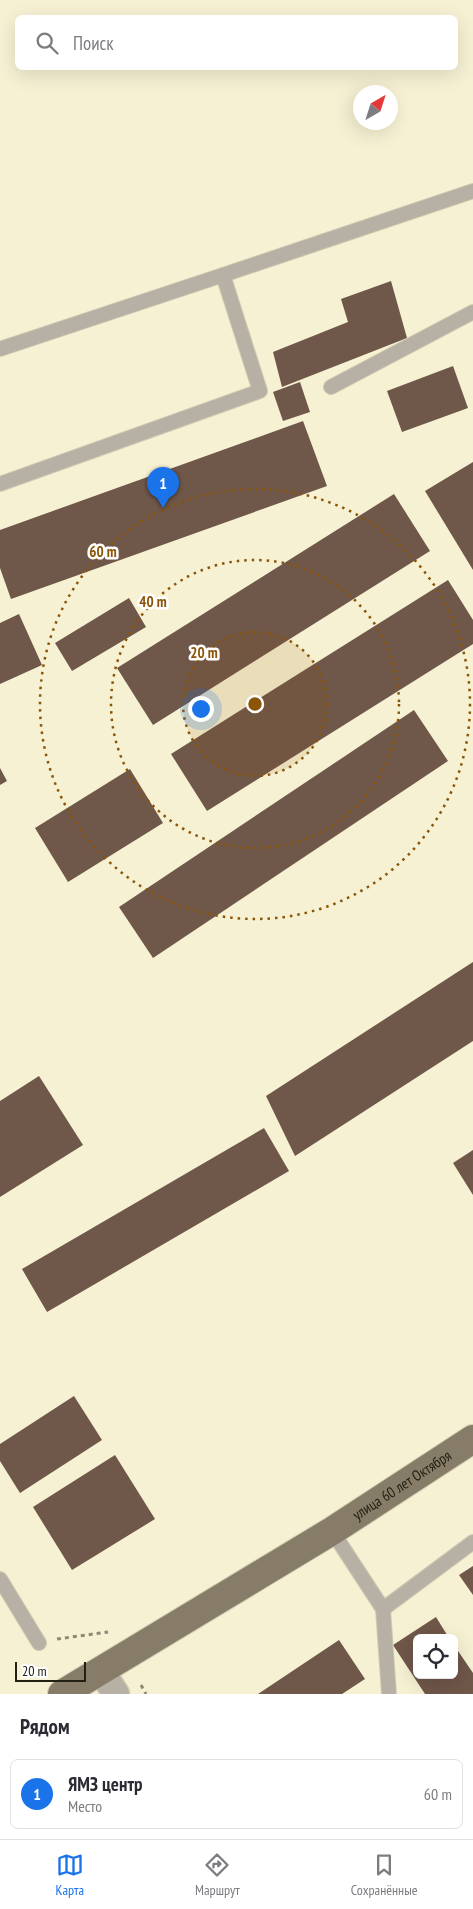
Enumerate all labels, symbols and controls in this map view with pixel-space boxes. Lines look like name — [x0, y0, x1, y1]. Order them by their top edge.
search box — [15, 15, 458, 70]
icon: search — [33, 29, 61, 57]
text: Поиск — [73, 31, 114, 55]
north arrow — [353, 85, 398, 130]
pin: 1 — [147, 467, 179, 508]
text: 60 m — [89, 542, 117, 561]
text: 40 m — [139, 592, 167, 611]
text: 20 m — [190, 643, 218, 662]
centre of rings — [246, 695, 264, 713]
your location — [188, 696, 214, 722]
street label: улица 60 лет Октября — [349, 1446, 455, 1524]
map controls — [413, 1634, 458, 1679]
button: locate — [413, 1634, 458, 1679]
scale bar — [15, 1659, 86, 1682]
text: 20 m — [22, 1662, 47, 1680]
text: Рядом — [20, 1713, 70, 1740]
text: ЯМЗ центр — [68, 1772, 142, 1796]
text: 1 — [33, 1784, 41, 1804]
text: 60 m — [424, 1784, 452, 1804]
text: Место — [68, 1796, 102, 1816]
tab: Карта — [56, 1851, 84, 1899]
tab: Маршрут — [195, 1851, 240, 1899]
tab: Сохранённые — [351, 1851, 417, 1899]

